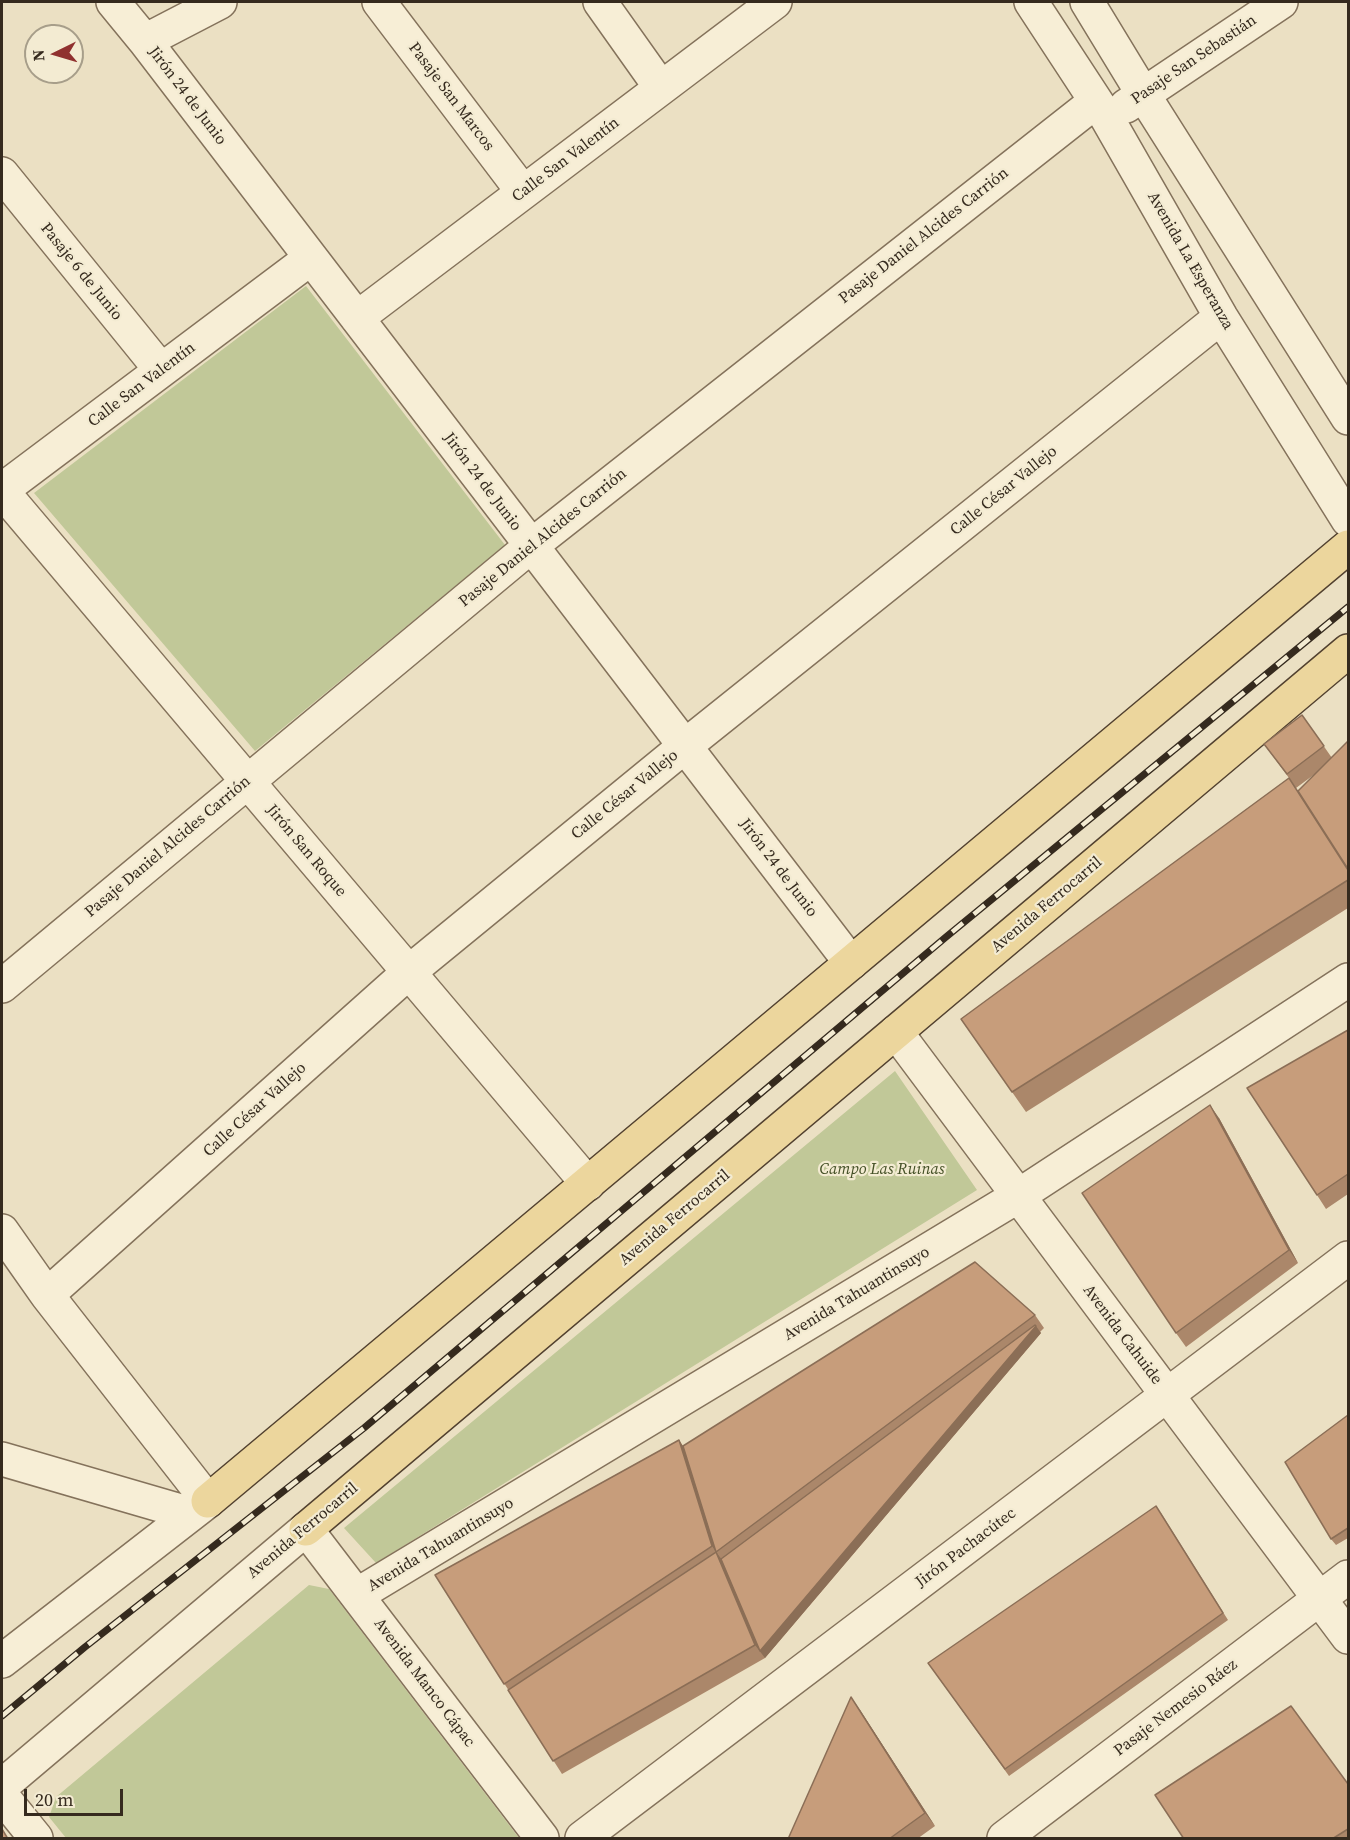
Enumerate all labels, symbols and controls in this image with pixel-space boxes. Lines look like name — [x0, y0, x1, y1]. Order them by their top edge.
street label: Pasaje San Sebastián — [1128, 11, 1260, 109]
north arrow — [24, 24, 84, 84]
street label: Pasaje San Marcos — [404, 39, 498, 155]
street label: Jirón 24 de Junio — [144, 43, 230, 149]
text: N — [27, 49, 50, 62]
street label: Calle San Valentín — [509, 113, 623, 207]
street label: Pasaje Daniel Alcides Carrión — [835, 164, 1013, 308]
street label: Avenida La Esperanza — [1143, 189, 1237, 333]
street label: Pasaje 6 de Junio — [36, 219, 126, 325]
street label: Calle San Valentín — [85, 338, 199, 432]
street label: Jirón 24 de Junio — [439, 429, 525, 535]
street label: Calle César Vallejo — [947, 442, 1061, 540]
street label: Pasaje Daniel Alcides Carrión — [455, 464, 631, 612]
street label: Calle César Vallejo — [568, 746, 682, 844]
street label: Pasaje Daniel Alcides Carrión — [81, 772, 255, 922]
street label: Jirón San Roque — [262, 801, 350, 901]
street label: Jirón 24 de Junio — [735, 815, 821, 921]
street label: Avenida Ferrocarril — [988, 853, 1106, 957]
street label: Calle César Vallejo — [200, 1059, 310, 1161]
park label: Campo Las Ruinas — [820, 1160, 944, 1180]
street label: Avenida Ferrocarril — [616, 1166, 734, 1270]
street label: Avenida Tahuantinsuyo — [781, 1243, 933, 1345]
street label: Avenida Cahuide — [1078, 1281, 1166, 1389]
street label: Avenida Ferrocarril — [244, 1479, 362, 1583]
street label: Avenida Tahuantinsuyo — [365, 1494, 517, 1596]
street label: Jirón Pachacútec — [912, 1504, 1020, 1592]
street label: Avenida Manco Cápac — [369, 1615, 479, 1751]
street label: Pasaje Nemesio Ráez — [1111, 1655, 1241, 1761]
scale bar — [27, 1777, 126, 1815]
text: 20 m — [35, 1787, 73, 1812]

